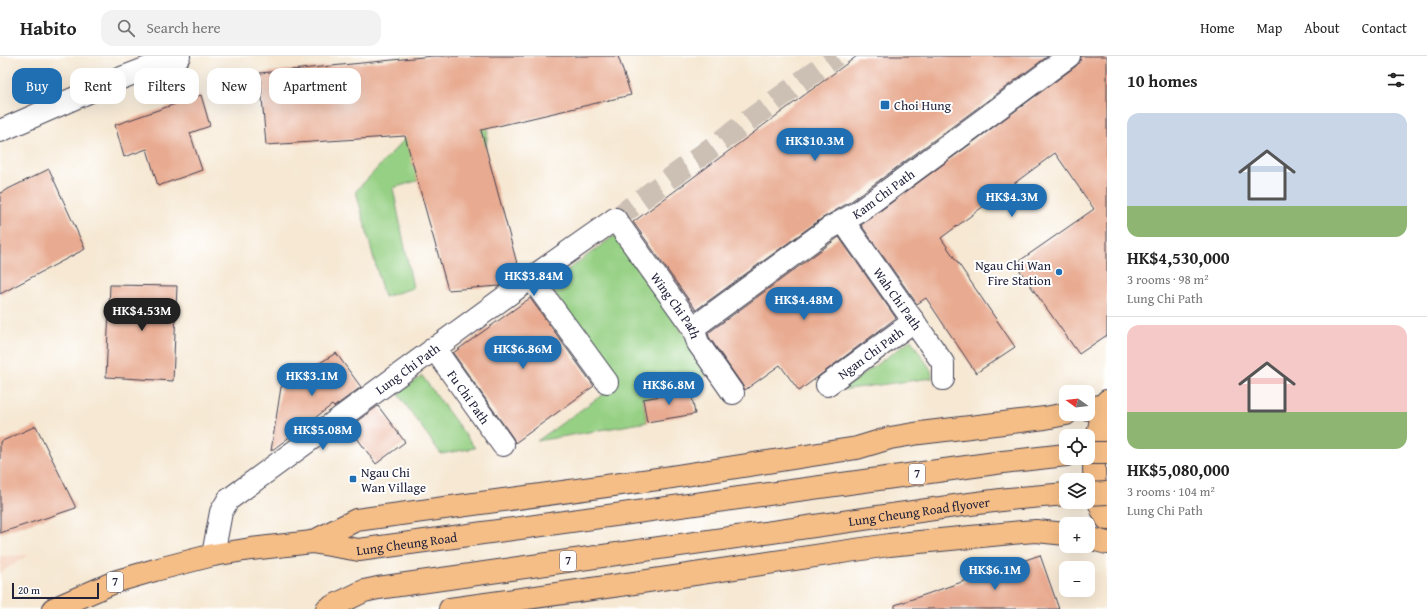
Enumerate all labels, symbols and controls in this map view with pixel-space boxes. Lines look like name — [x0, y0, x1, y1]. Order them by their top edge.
search box — [101, 10, 381, 46]
text: Habito — [20, 14, 77, 42]
icon: search — [115, 17, 137, 39]
text: Search here — [147, 17, 221, 38]
text: Home — [1200, 18, 1235, 38]
text: Map — [1257, 18, 1282, 38]
text: About — [1304, 18, 1340, 38]
text: Contact — [1362, 18, 1407, 38]
chip: Buy — [12, 68, 62, 104]
chip: Rent — [70, 68, 126, 104]
chip: Filters — [134, 68, 199, 104]
chip: New — [207, 68, 261, 104]
chip: Apartment — [269, 68, 361, 104]
text: 10 homes — [1127, 68, 1198, 93]
icon: filters — [1385, 69, 1407, 91]
place label: Choi Hung — [894, 96, 951, 115]
marker: Choi Hung — [879, 99, 891, 111]
pin: HK$10.3M — [774, 128, 856, 162]
text: HK$10.3M — [785, 131, 845, 150]
icon: home — [1231, 139, 1303, 211]
street label: Kam Chi Path — [849, 164, 919, 224]
pin: HK$4.3M — [975, 184, 1049, 218]
text: HK$4.3M — [986, 187, 1038, 206]
text: HK$4,530,000 — [1127, 245, 1230, 270]
place label: Ngau Chi Wan Fire Station — [975, 256, 1052, 290]
pin: HK$3.84M — [493, 263, 575, 297]
street label: Wah Chi Path — [869, 264, 926, 335]
text: HK$3.84M — [504, 266, 564, 285]
marker: Ngau Chi Wan Fire Station — [1054, 267, 1064, 277]
street label: Wing Chi Path — [646, 269, 705, 342]
text: 3 rooms · 98 m² — [1127, 270, 1209, 289]
pin: HK$4.48M — [763, 287, 845, 321]
text: Lung Chi Path — [1127, 289, 1203, 308]
text: HK$4.48M — [774, 290, 834, 309]
pin: HK$4.53M — [101, 298, 183, 332]
text: HK$4.53M — [112, 301, 172, 320]
street label: Ngan Chi Path — [834, 322, 908, 384]
pin: HK$6.86M — [482, 336, 564, 370]
street label: Lung Chi Path — [371, 338, 445, 399]
text: HK$6.86M — [493, 339, 553, 358]
icon: home — [1231, 351, 1303, 423]
pin: HK$3.1M — [275, 363, 349, 397]
text: HK$3.1M — [286, 366, 338, 385]
street label: Fu Chi Path — [443, 366, 495, 429]
pin: HK$6.8M — [632, 372, 706, 406]
text: HK$6.8M — [643, 375, 695, 394]
north arrow — [1059, 385, 1095, 421]
map controls — [1059, 385, 1095, 597]
pin: HK$5.08M — [282, 417, 364, 451]
text: HK$5.08M — [293, 420, 353, 439]
button: locate — [1059, 429, 1095, 465]
text: HK$5,080,000 — [1127, 457, 1230, 482]
place label: Ngau Chi Wan Village — [361, 463, 426, 497]
road number: 7 — [909, 464, 925, 484]
button: layers — [1059, 473, 1095, 509]
marker: Ngau Chi Wan Village — [348, 474, 358, 484]
text: 3 rooms · 104 m² — [1127, 482, 1215, 501]
street label: Lung Cheung Road flyover — [847, 492, 992, 531]
text: Lung Chi Path — [1127, 501, 1203, 520]
button: + — [1059, 517, 1095, 553]
street label: Lung Cheung Road — [355, 528, 458, 560]
road number: 7 — [560, 551, 576, 571]
pin: HK$6.1M — [958, 557, 1032, 591]
text: HK$6.1M — [969, 560, 1021, 579]
button: − — [1059, 561, 1095, 597]
road number: 7 — [107, 572, 123, 592]
scale bar — [12, 581, 99, 600]
text: 20 m — [18, 582, 40, 598]

